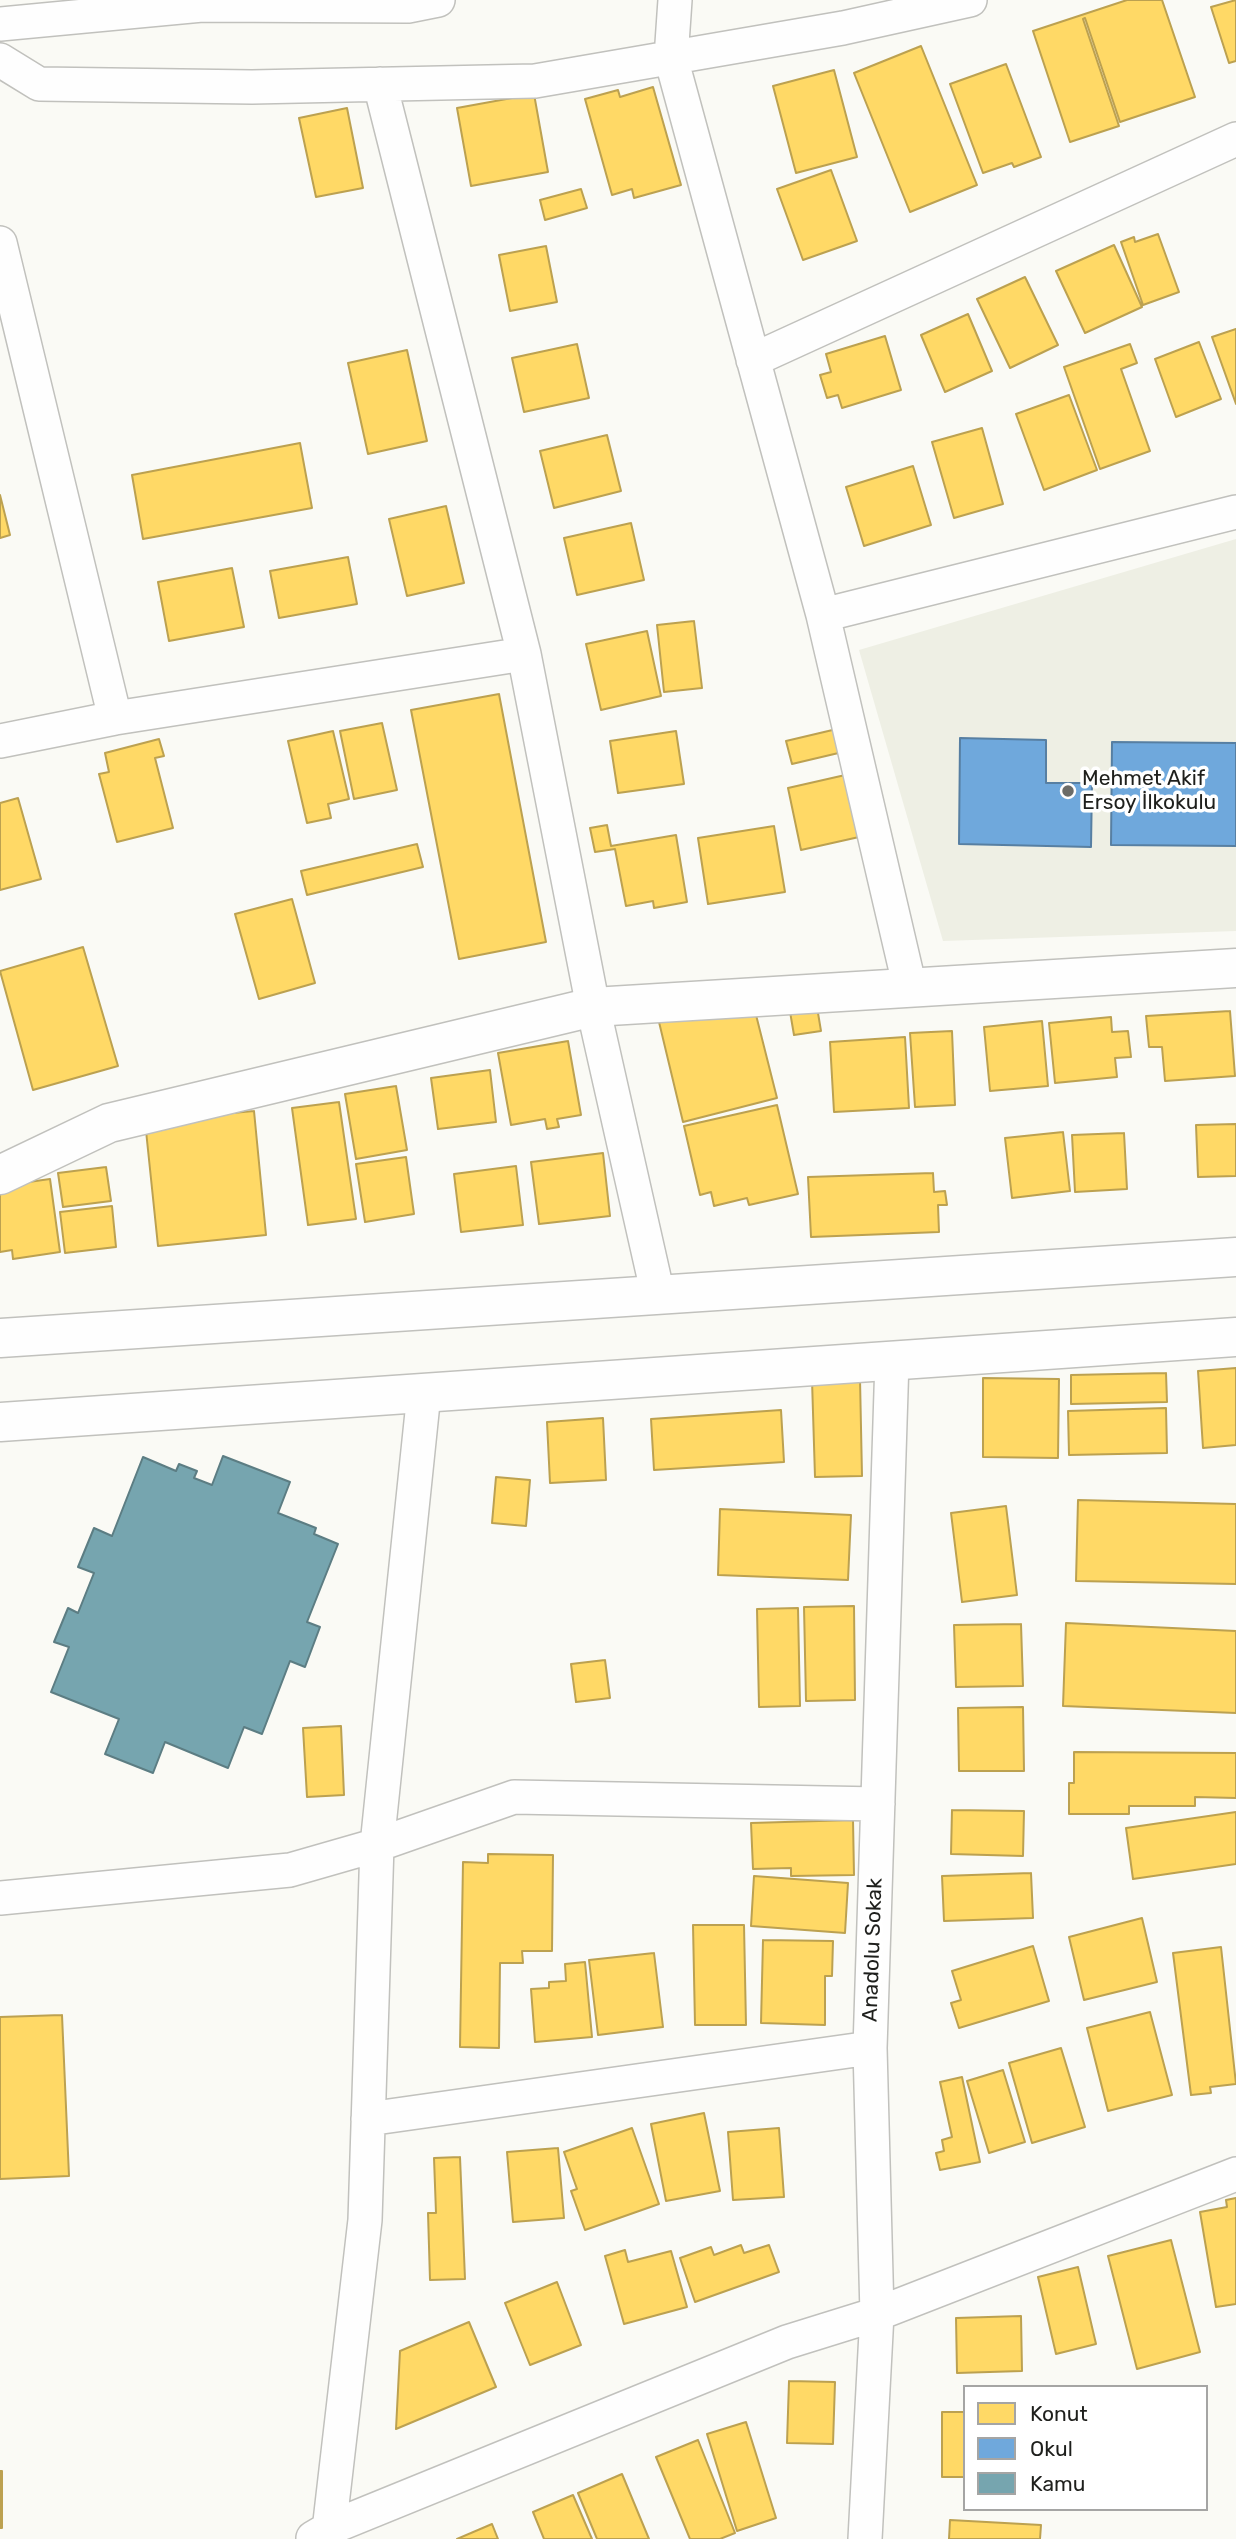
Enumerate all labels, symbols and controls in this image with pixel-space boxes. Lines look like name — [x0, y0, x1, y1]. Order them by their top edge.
place label: Mehmet Akif Ersoy İlkokulu — [1082, 766, 1216, 816]
marker: Mehmet Akif Ersoy İlkokulu — [1060, 783, 1076, 799]
street label: Anadolu Sokak — [858, 1878, 888, 2022]
legend — [963, 2385, 1208, 2511]
text: Konut — [1030, 2401, 1088, 2426]
text: Okul — [1030, 2436, 1073, 2461]
text: Kamu — [1030, 2471, 1085, 2496]

